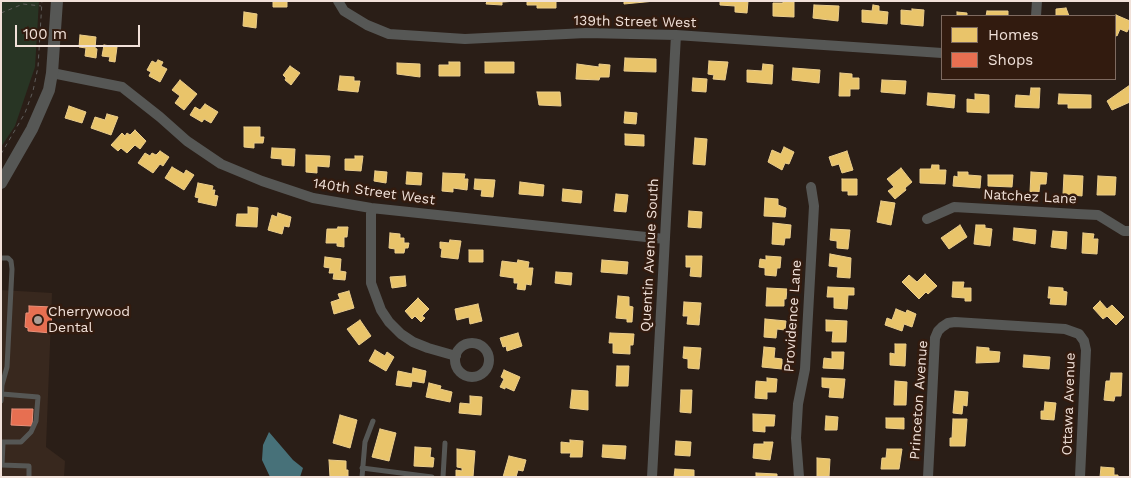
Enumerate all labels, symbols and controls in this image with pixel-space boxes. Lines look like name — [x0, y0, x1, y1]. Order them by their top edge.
street label: 139th Street West — [573, 13, 697, 31]
scale bar — [18, 15, 142, 47]
legend — [941, 15, 1116, 80]
text: 100 m — [23, 25, 67, 43]
text: Homes — [988, 26, 1039, 44]
text: Shops — [988, 51, 1033, 69]
street label: 140th Street West — [312, 175, 436, 209]
street label: Quentin Avenue South — [638, 178, 662, 332]
street label: Natchez Lane — [983, 186, 1077, 208]
street label: Providence Lane — [781, 259, 805, 373]
place label: Cherrywood Dental — [48, 304, 130, 336]
marker: Cherrywood Dental — [32, 314, 44, 326]
street label: Princeton Avenue — [906, 340, 932, 460]
street label: Ottawa Avenue — [1059, 352, 1079, 456]

